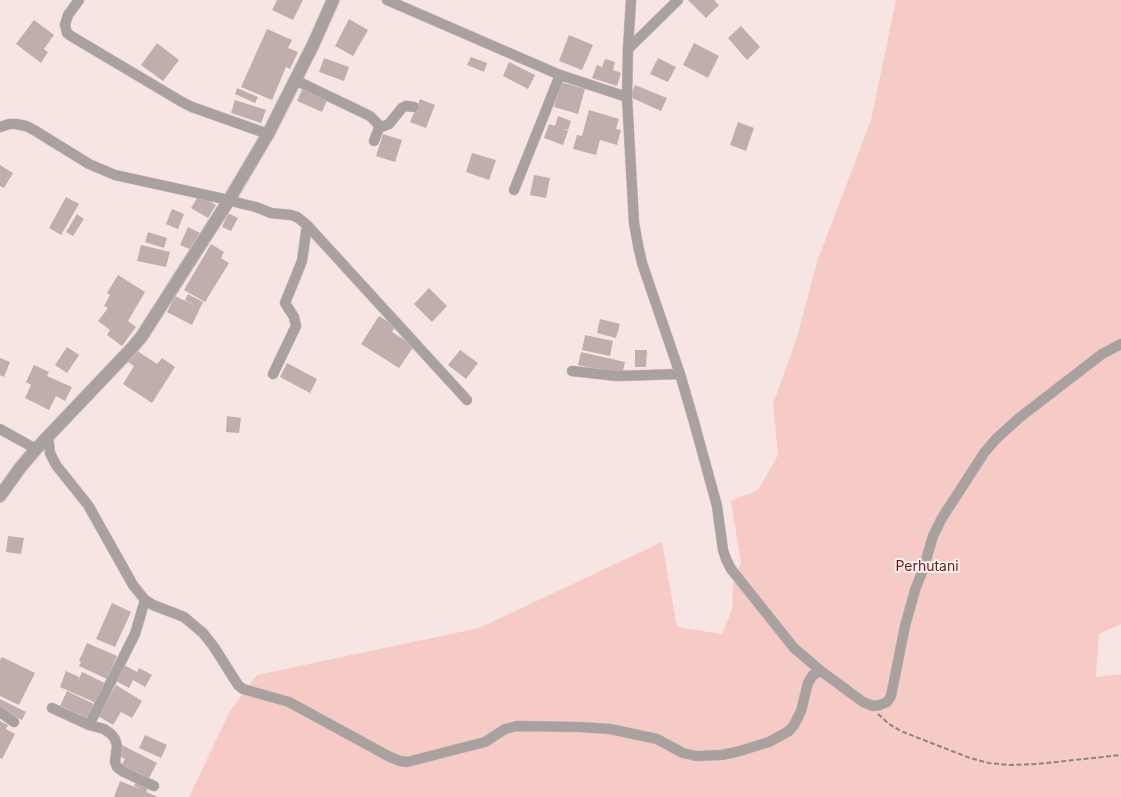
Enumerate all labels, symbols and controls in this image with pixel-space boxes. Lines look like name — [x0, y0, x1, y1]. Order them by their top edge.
park label: Perhutani — [895, 559, 959, 575]

